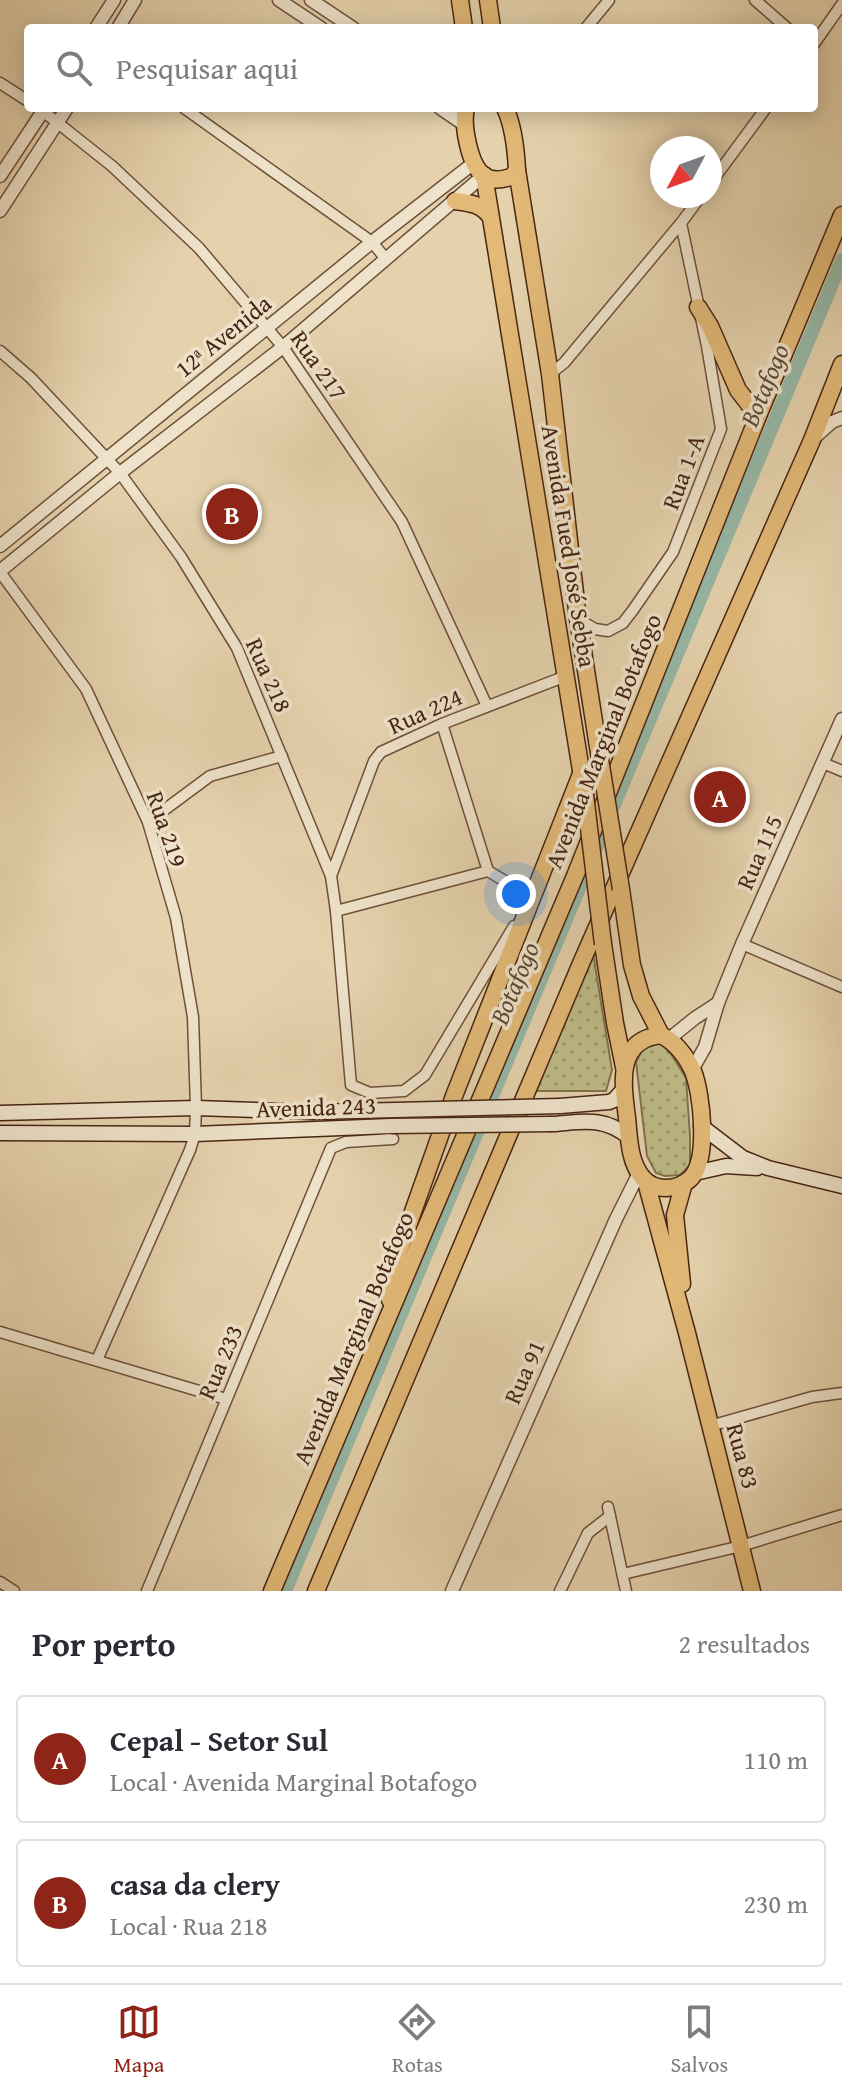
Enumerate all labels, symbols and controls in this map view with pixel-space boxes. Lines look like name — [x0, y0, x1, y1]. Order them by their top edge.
search box — [24, 24, 818, 112]
icon: search — [52, 46, 96, 90]
text: Pesquisar aqui — [116, 46, 298, 90]
north arrow — [650, 136, 722, 208]
street label: 12ª Avenida — [167, 286, 279, 386]
street label: Rua 217 — [282, 323, 356, 407]
water label: Botafogo — [729, 338, 799, 433]
street label: Avenida Fued José Sebba — [533, 422, 606, 670]
street label: Rua 1-A — [653, 429, 713, 515]
pin: B — [206, 484, 258, 544]
street label: Avenida Marginal Botafogo — [536, 608, 670, 874]
street label: Rua 218 — [237, 632, 301, 718]
street label: Rua 224 — [382, 679, 468, 743]
pin: A — [694, 767, 746, 827]
street label: Rua 219 — [138, 786, 196, 872]
street label: Rua 115 — [727, 809, 791, 895]
your location — [496, 874, 536, 914]
water label: Botafogo — [479, 936, 549, 1031]
street label: Avenida 243 — [255, 1087, 377, 1127]
street label: Avenida Marginal Botafogo — [284, 1206, 422, 1470]
street label: Rua 233 — [189, 1319, 251, 1405]
street label: Rua 91 — [494, 1334, 554, 1410]
street label: Rua 83 — [717, 1419, 769, 1493]
text: Por perto — [32, 1619, 176, 1668]
text: 2 resultados — [679, 1624, 810, 1663]
text: Cepal - Setor Sul — [110, 1718, 328, 1762]
text: A — [52, 1740, 68, 1779]
text: 110 m — [743, 1740, 808, 1779]
text: Local · Avenida Marginal Botafogo — [110, 1762, 477, 1801]
text: casa da clery — [110, 1862, 280, 1906]
text: B — [52, 1884, 68, 1923]
text: 230 m — [743, 1884, 808, 1923]
text: Local · Rua 218 — [110, 1906, 267, 1945]
tab: Mapa — [114, 2000, 164, 2080]
tab: Rotas — [392, 2000, 443, 2080]
tab: Salvos — [670, 2000, 728, 2080]

